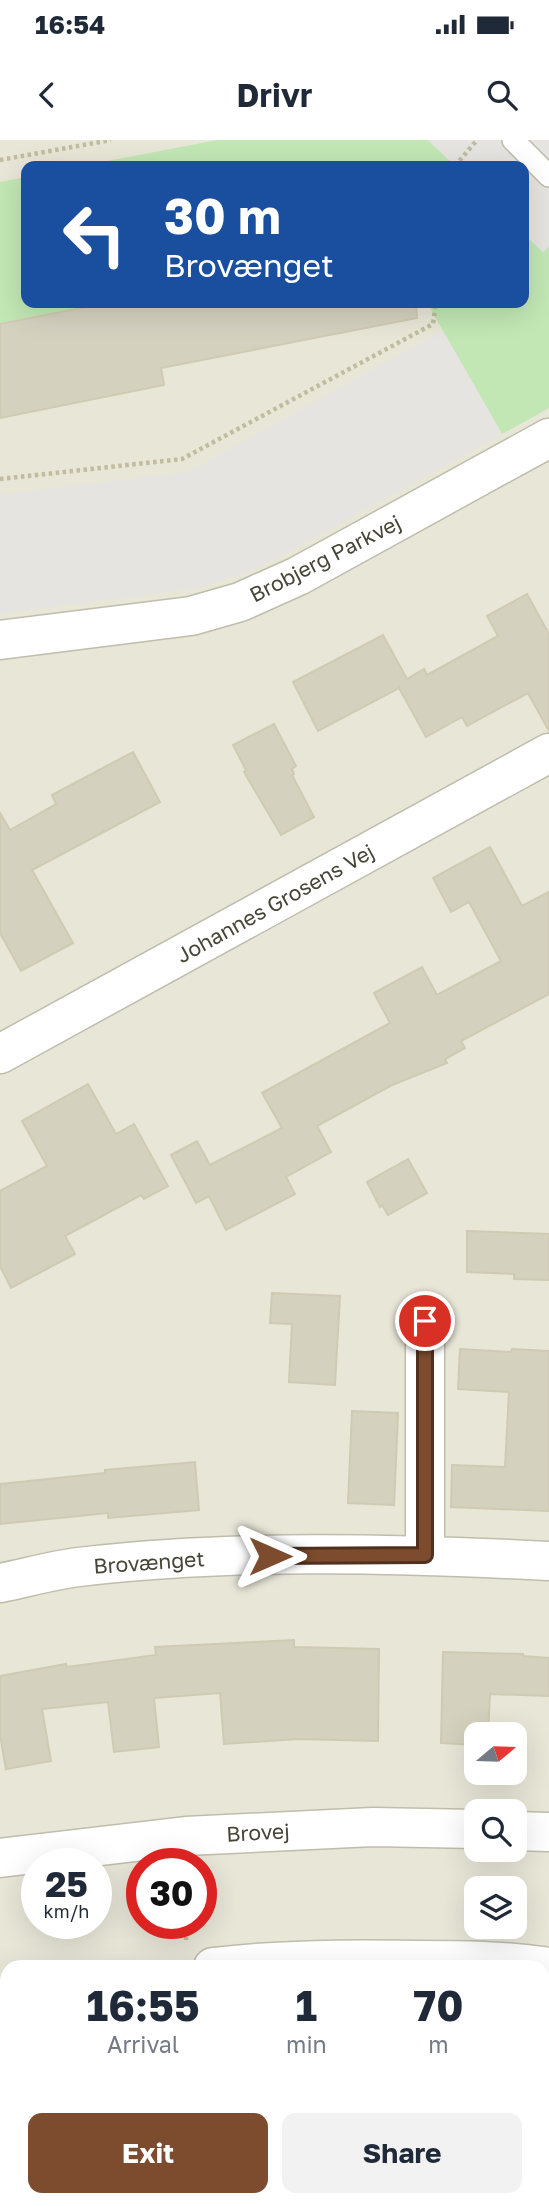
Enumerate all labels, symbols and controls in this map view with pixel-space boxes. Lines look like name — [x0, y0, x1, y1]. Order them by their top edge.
text: 16:54 — [35, 9, 105, 40]
icon: back — [28, 76, 66, 114]
text: Drivr — [237, 76, 312, 114]
icon: search — [483, 76, 521, 114]
text: 30 m — [164, 186, 281, 245]
icon: left — [49, 189, 140, 280]
text: Brovænget — [164, 246, 334, 284]
street label: Brobjerg Parkvej — [245, 509, 405, 607]
street label: Johannes Grosens Vej — [172, 838, 378, 968]
pin — [395, 1291, 455, 1351]
icon: arrive — [406, 1302, 444, 1340]
position arrow — [233, 1519, 307, 1593]
street label: Brovænget — [93, 1545, 205, 1579]
north arrow — [464, 1722, 527, 1785]
map controls — [464, 1722, 527, 1939]
button: search — [464, 1799, 527, 1862]
street label: Brovej — [226, 1817, 290, 1847]
speed limit sign: 30 — [126, 1848, 217, 1939]
text: 25 — [45, 1863, 88, 1905]
button: layers — [464, 1876, 527, 1939]
text: km/h — [44, 1900, 89, 1922]
text: 16:55 — [87, 1980, 200, 2030]
text: 1 — [296, 1980, 317, 2030]
text: 70 — [413, 1980, 463, 2030]
text: Arrival — [107, 2030, 179, 2058]
text: min — [286, 2030, 327, 2058]
text: m — [428, 2030, 449, 2058]
button: Exit — [28, 2113, 268, 2193]
button: Share — [282, 2113, 522, 2193]

